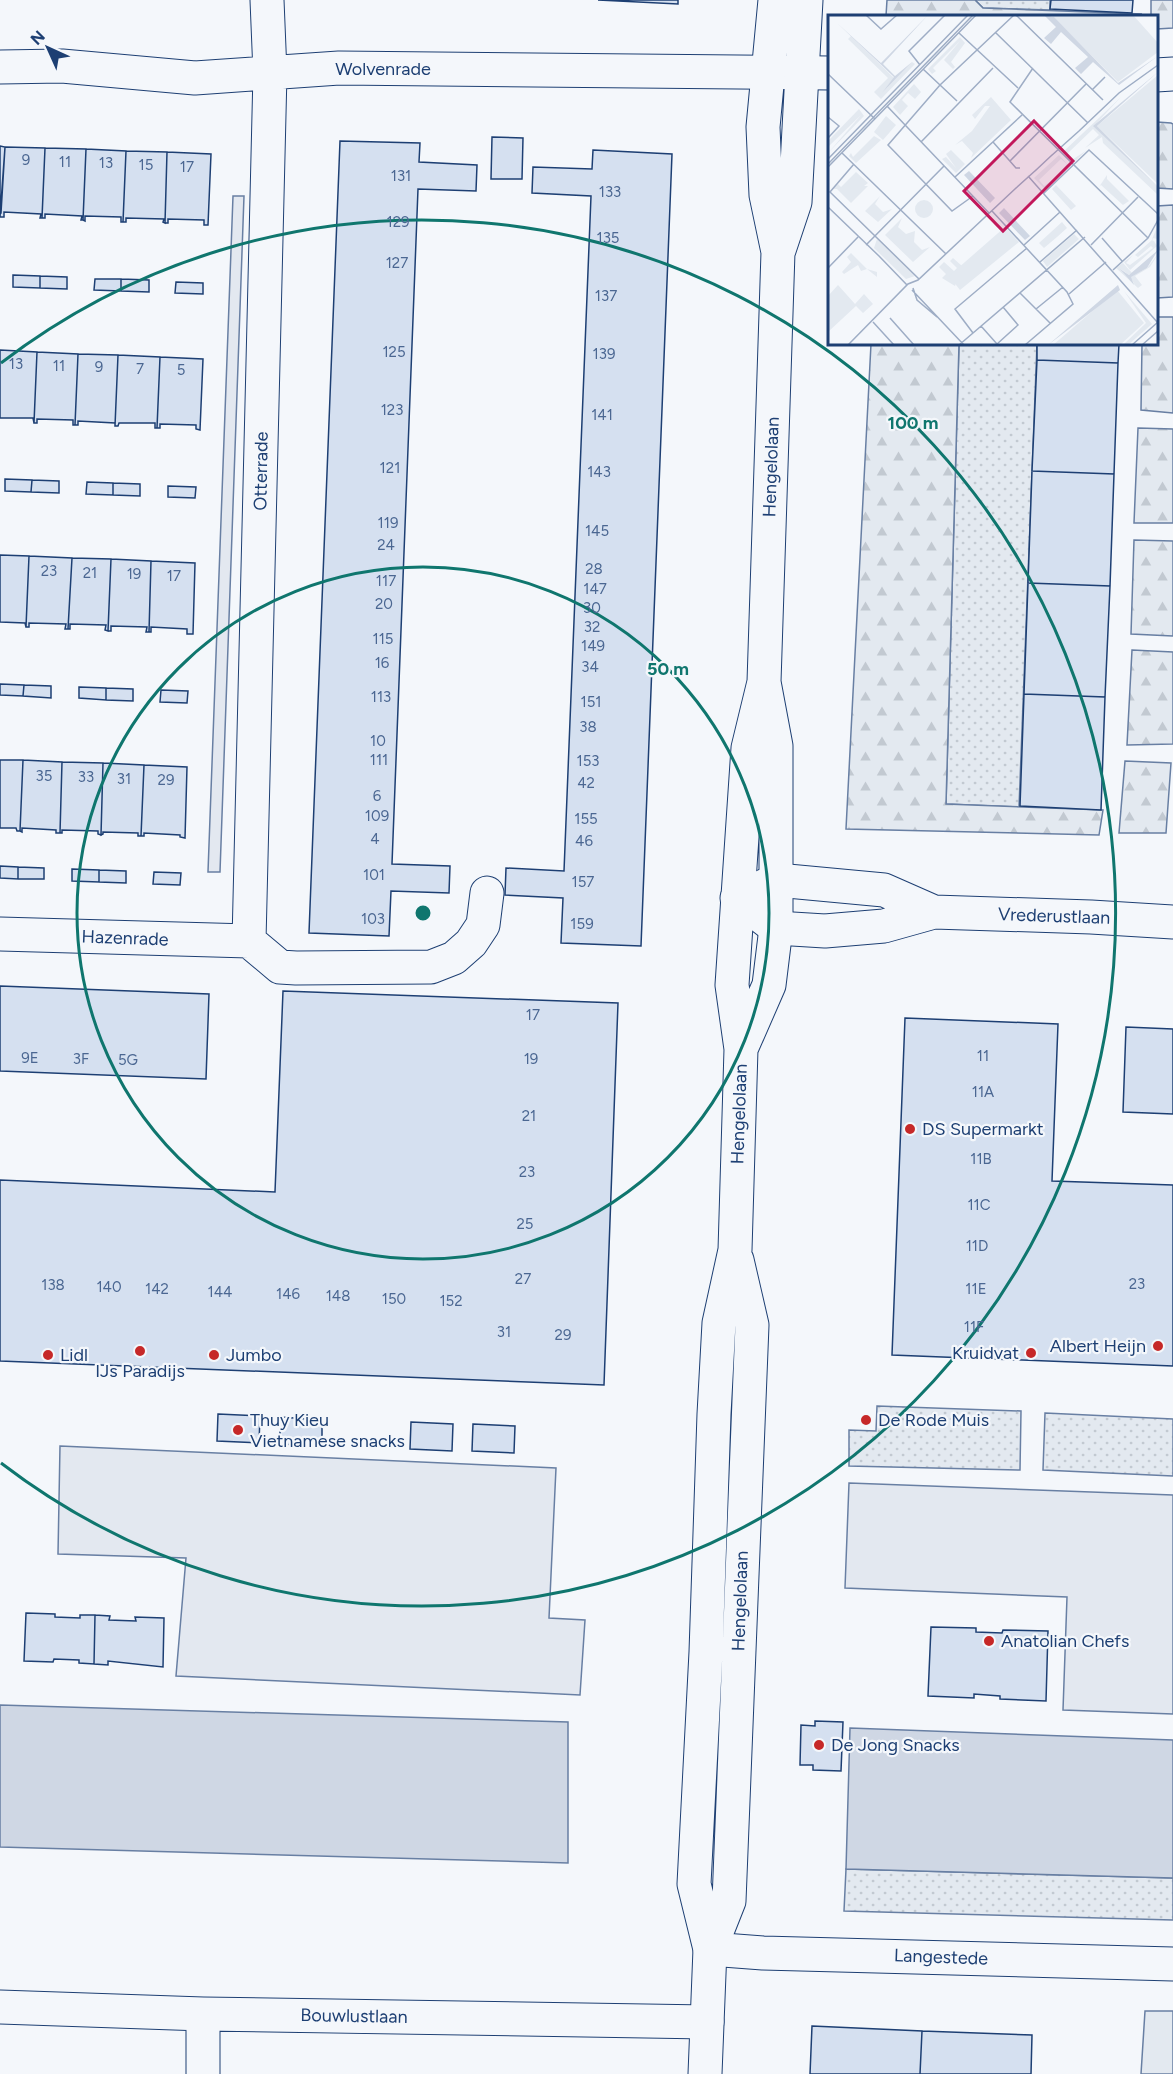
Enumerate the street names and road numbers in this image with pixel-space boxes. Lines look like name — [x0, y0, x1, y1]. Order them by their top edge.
street label: Wolvenrade — [335, 58, 431, 80]
street label: Hengelolaan — [758, 416, 784, 518]
street label: Otterrade — [249, 431, 273, 511]
street label: Vrederustlaan — [997, 903, 1111, 929]
street label: Hazenrade — [81, 925, 169, 951]
street label: Hengelolaan — [726, 1063, 752, 1165]
street label: Hengelolaan — [727, 1550, 753, 1652]
street label: Langestede — [893, 1944, 989, 1970]
street label: Bouwlustlaan — [300, 2004, 408, 2028]

